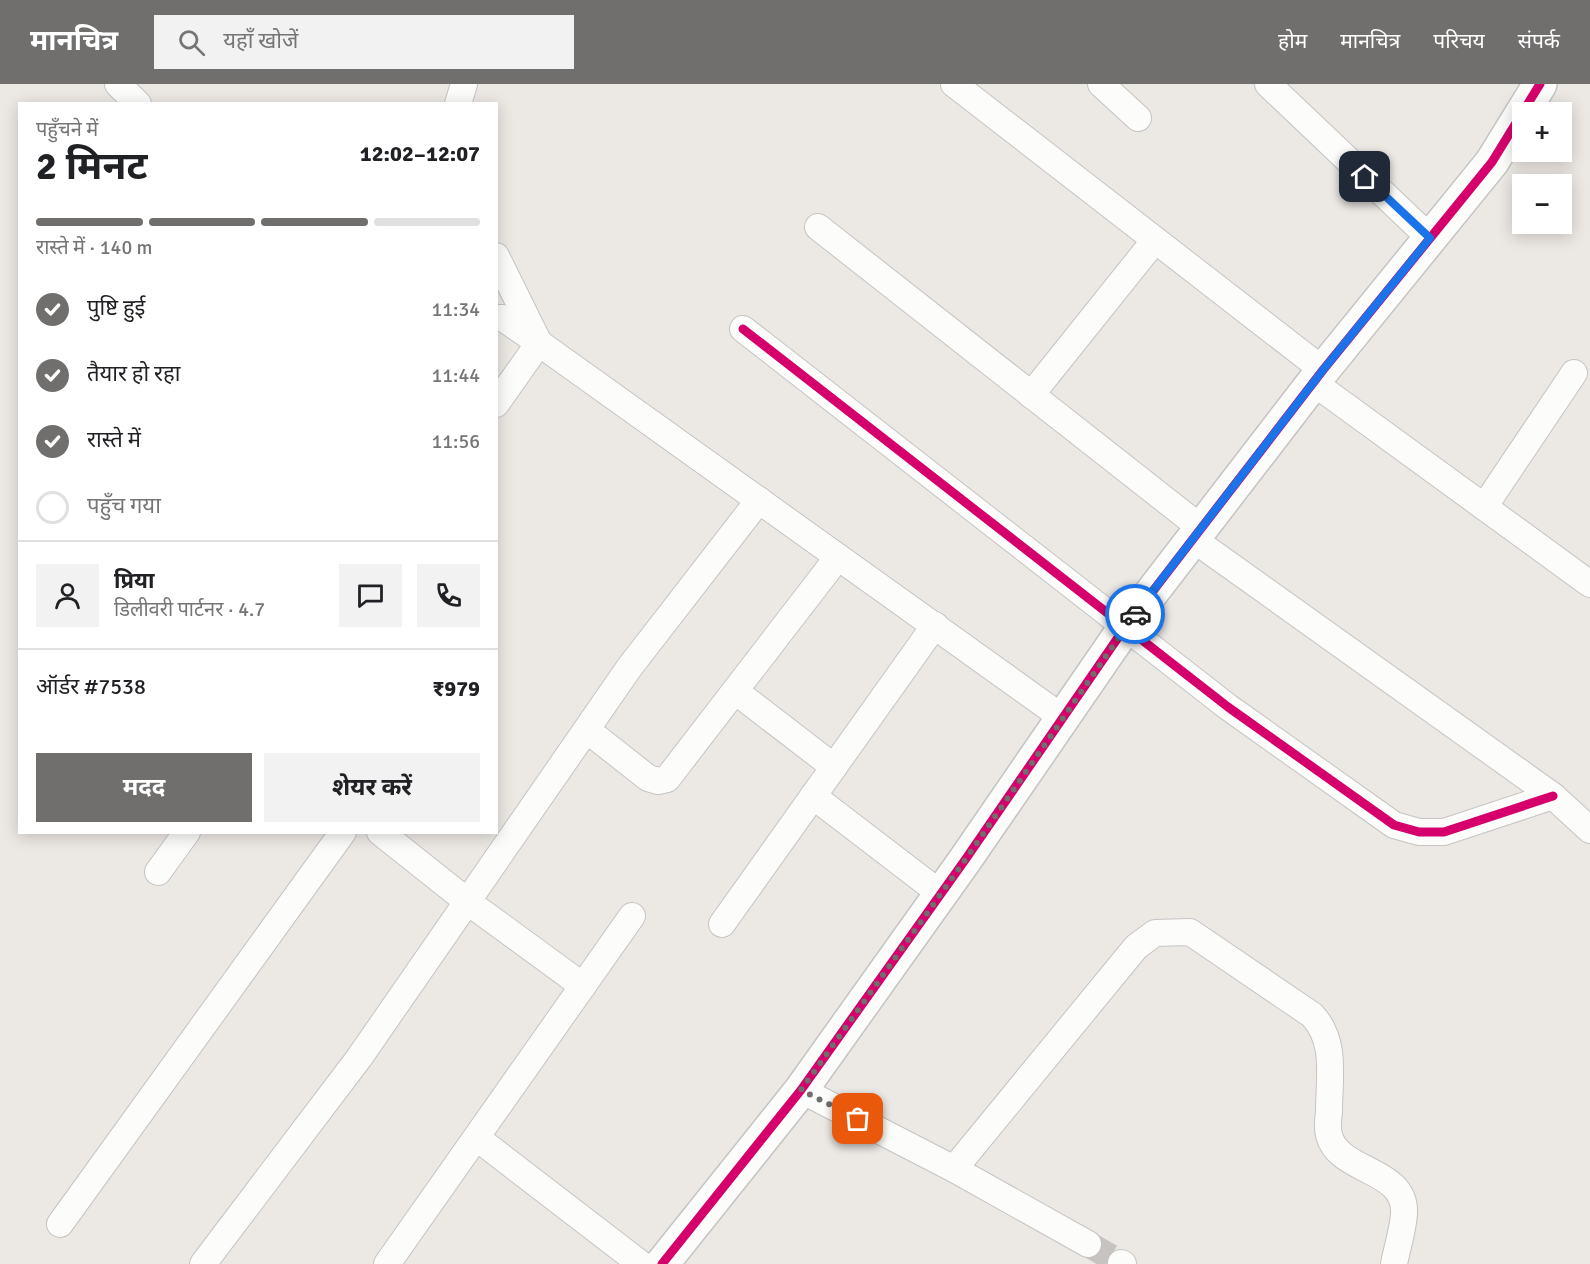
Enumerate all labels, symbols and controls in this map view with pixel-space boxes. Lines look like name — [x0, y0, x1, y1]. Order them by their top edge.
search box — [154, 15, 574, 69]
text: मानचित्र — [30, 24, 118, 58]
icon: search — [175, 26, 208, 59]
text: यहाँ खोजें — [223, 27, 298, 54]
text: होम — [1278, 28, 1307, 54]
text: मानचित्र — [1340, 28, 1400, 54]
text: परिचय — [1433, 28, 1485, 54]
text: संपर्क — [1518, 28, 1560, 54]
map controls — [1512, 102, 1572, 234]
button: + — [1512, 102, 1572, 162]
text: पहुँचने में — [36, 117, 98, 142]
text: 12:02–12:07 — [360, 140, 480, 167]
text: 2 मिनट — [36, 142, 148, 190]
pin — [1339, 151, 1390, 202]
icon: home — [1348, 160, 1381, 193]
button: − — [1512, 174, 1572, 234]
text: रास्ते में · 140 m — [36, 235, 153, 260]
icon: check — [36, 293, 69, 326]
text: पुष्टि हुई — [87, 294, 145, 321]
text: 11:34 — [431, 297, 480, 322]
icon: check — [36, 359, 69, 392]
text: तैयार हो रहा — [87, 360, 180, 387]
text: 11:44 — [431, 363, 480, 388]
icon: check — [36, 425, 69, 458]
text: रास्ते में — [87, 426, 141, 453]
text: 11:56 — [431, 429, 480, 454]
text: पहुँच गया — [87, 492, 161, 519]
button: person — [36, 564, 99, 627]
button: chat — [339, 564, 402, 627]
button: phone — [417, 564, 480, 627]
text: प्रिया — [114, 567, 154, 594]
courier — [1105, 584, 1165, 644]
text: डिलीवरी पार्टनर · 4.7 — [114, 597, 265, 622]
icon: car — [1119, 598, 1152, 631]
text: ऑर्डर #7538 — [36, 673, 146, 700]
text: ₹979 — [432, 675, 480, 702]
button: मदद — [36, 753, 252, 822]
button: शेयर करें — [264, 753, 480, 822]
pin — [832, 1093, 883, 1144]
icon: bag — [841, 1102, 874, 1135]

